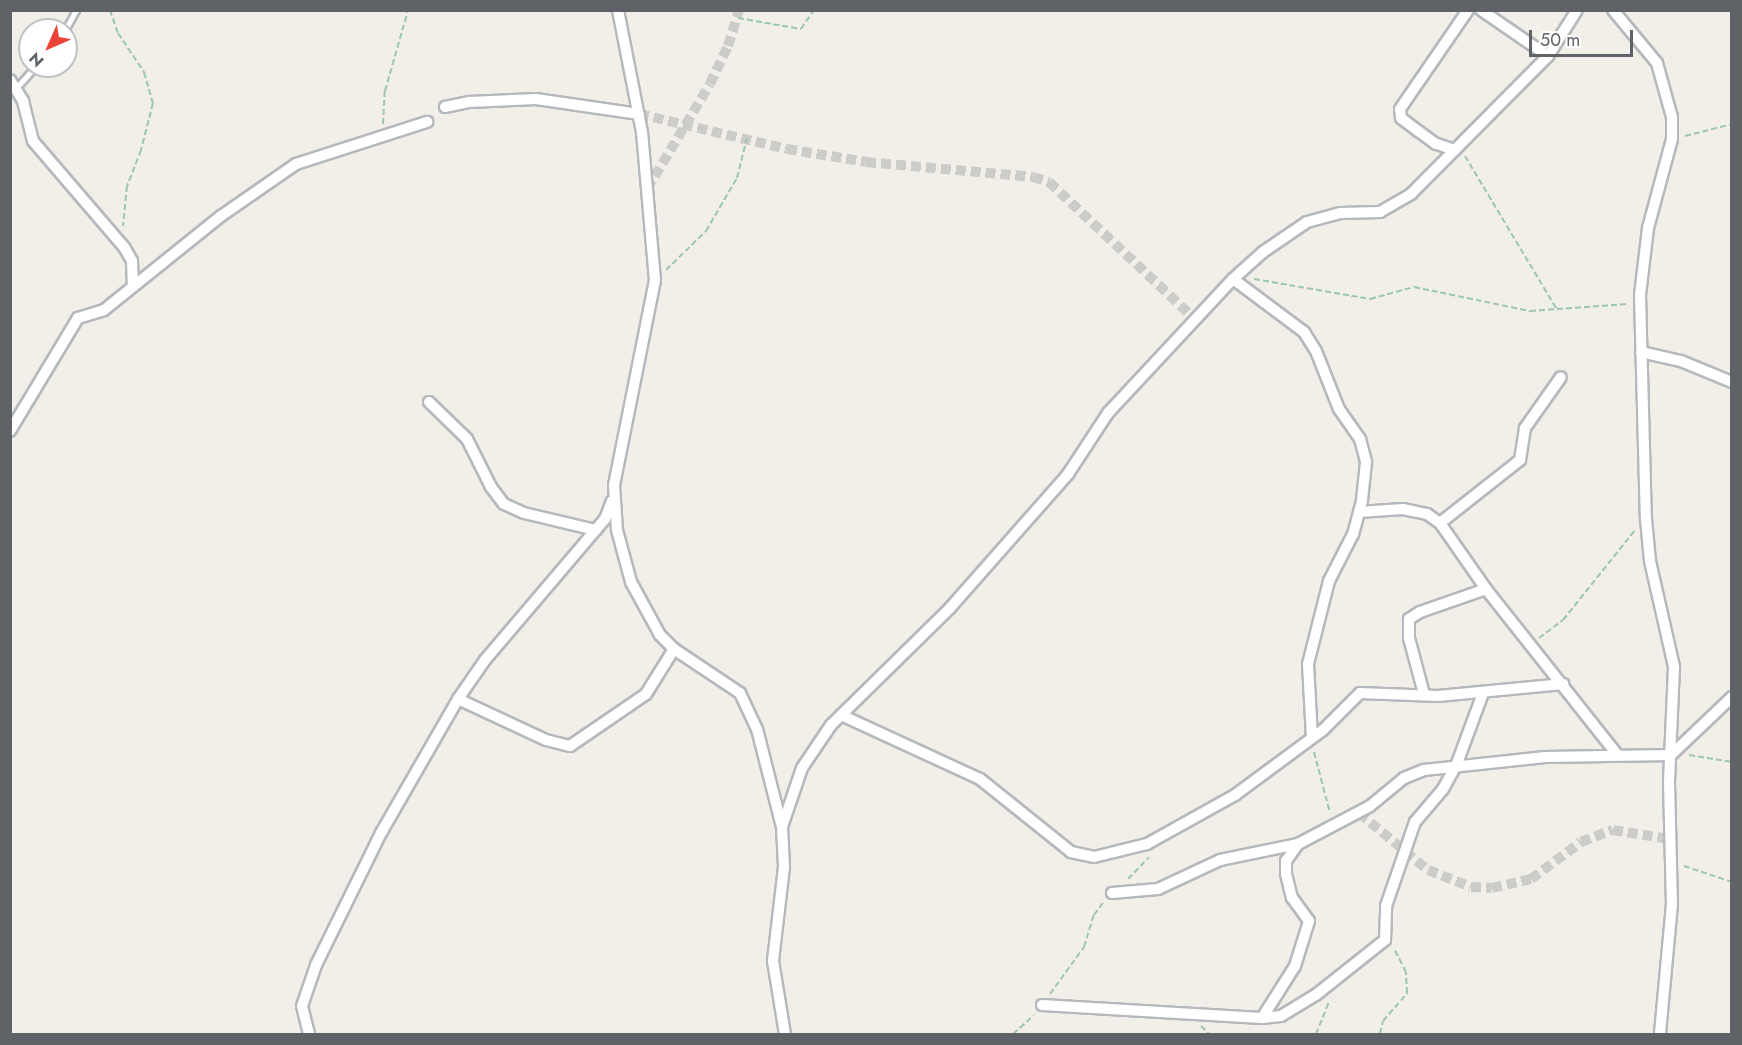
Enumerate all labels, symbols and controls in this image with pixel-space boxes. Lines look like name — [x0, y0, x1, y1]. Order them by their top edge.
north arrow — [18, 18, 78, 78]
scale bar — [1532, 18, 1636, 56]
text: 50 m — [1540, 27, 1580, 53]
text: N — [24, 47, 49, 72]

